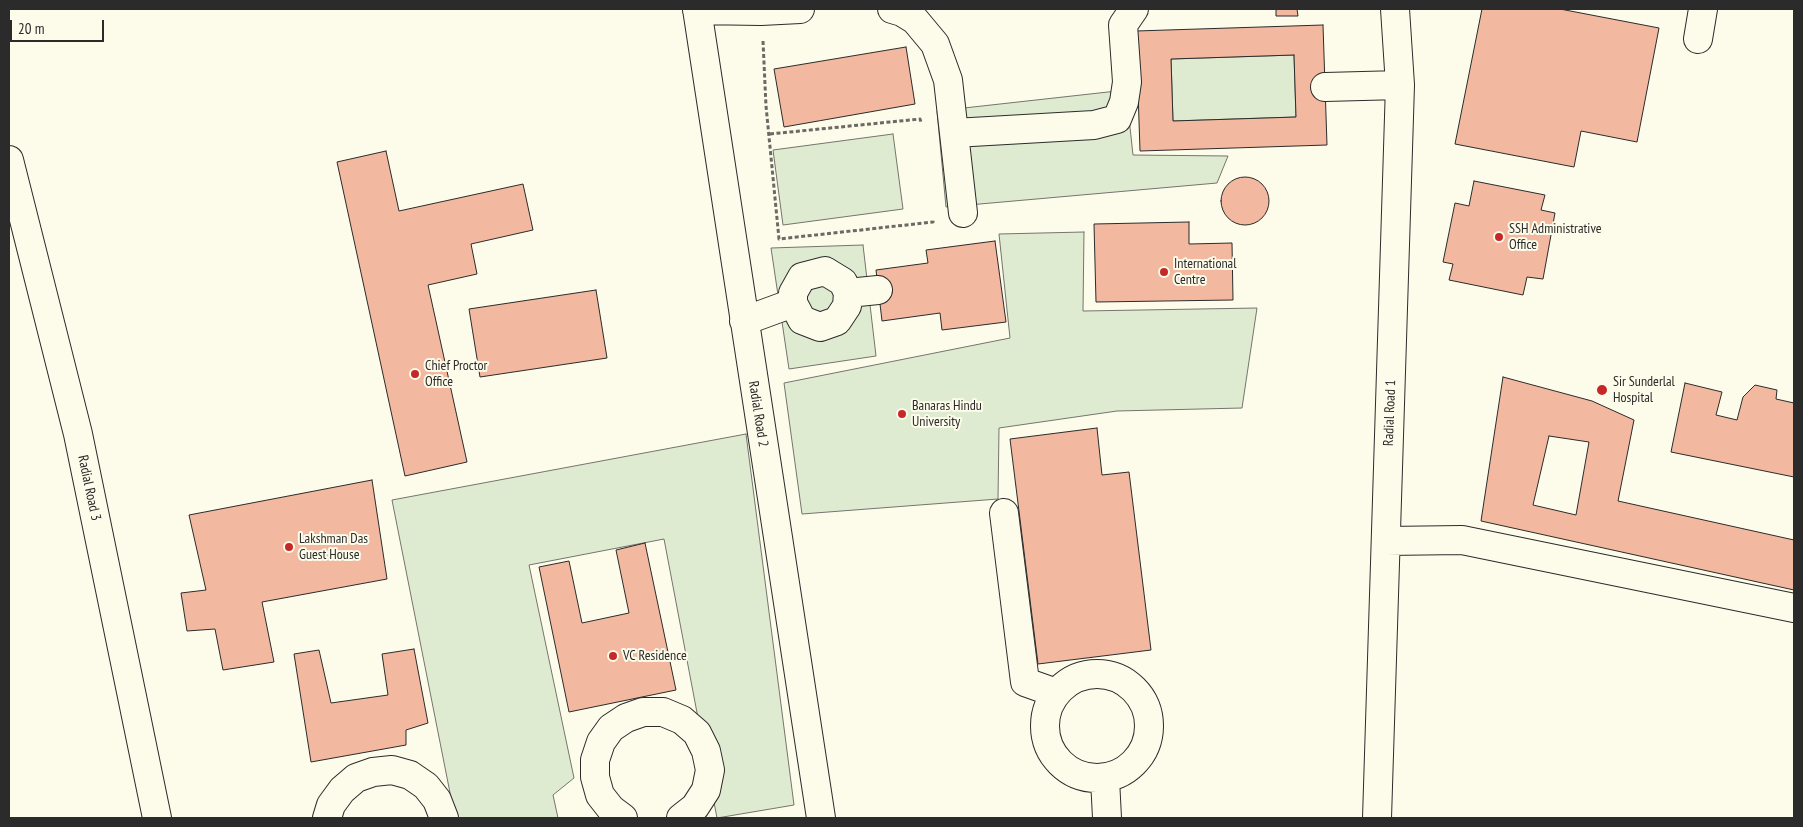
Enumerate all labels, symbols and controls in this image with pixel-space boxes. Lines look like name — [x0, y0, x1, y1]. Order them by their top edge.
scale bar — [12, 10, 106, 42]
text: 20 m — [18, 19, 44, 38]
place label: SSH Administrative Office — [1509, 221, 1602, 253]
marker: SSH Administrative Office — [1493, 231, 1505, 243]
place label: International Centre — [1174, 256, 1236, 288]
marker: International Centre — [1158, 266, 1170, 278]
place label: Chief Proctor Office — [425, 358, 487, 391]
marker: Chief Proctor Office — [409, 368, 421, 380]
place label: Sir Sunderlal Hospital — [1613, 374, 1675, 407]
street label: Radial Road 2 — [745, 380, 771, 448]
street label: Radial Road 1 — [1380, 380, 1400, 446]
marker: Sir Sunderlal Hospital — [1595, 383, 1609, 397]
place label: Banaras Hindu University — [912, 398, 982, 431]
marker: Banaras Hindu University — [896, 408, 908, 420]
street label: Radial Road 3 — [74, 454, 104, 522]
place label: Lakshman Das Guest House — [299, 531, 368, 564]
marker: Lakshman Das Guest House — [283, 541, 295, 553]
place label: VC Residence — [623, 648, 687, 664]
marker: VC Residence — [607, 650, 619, 662]

